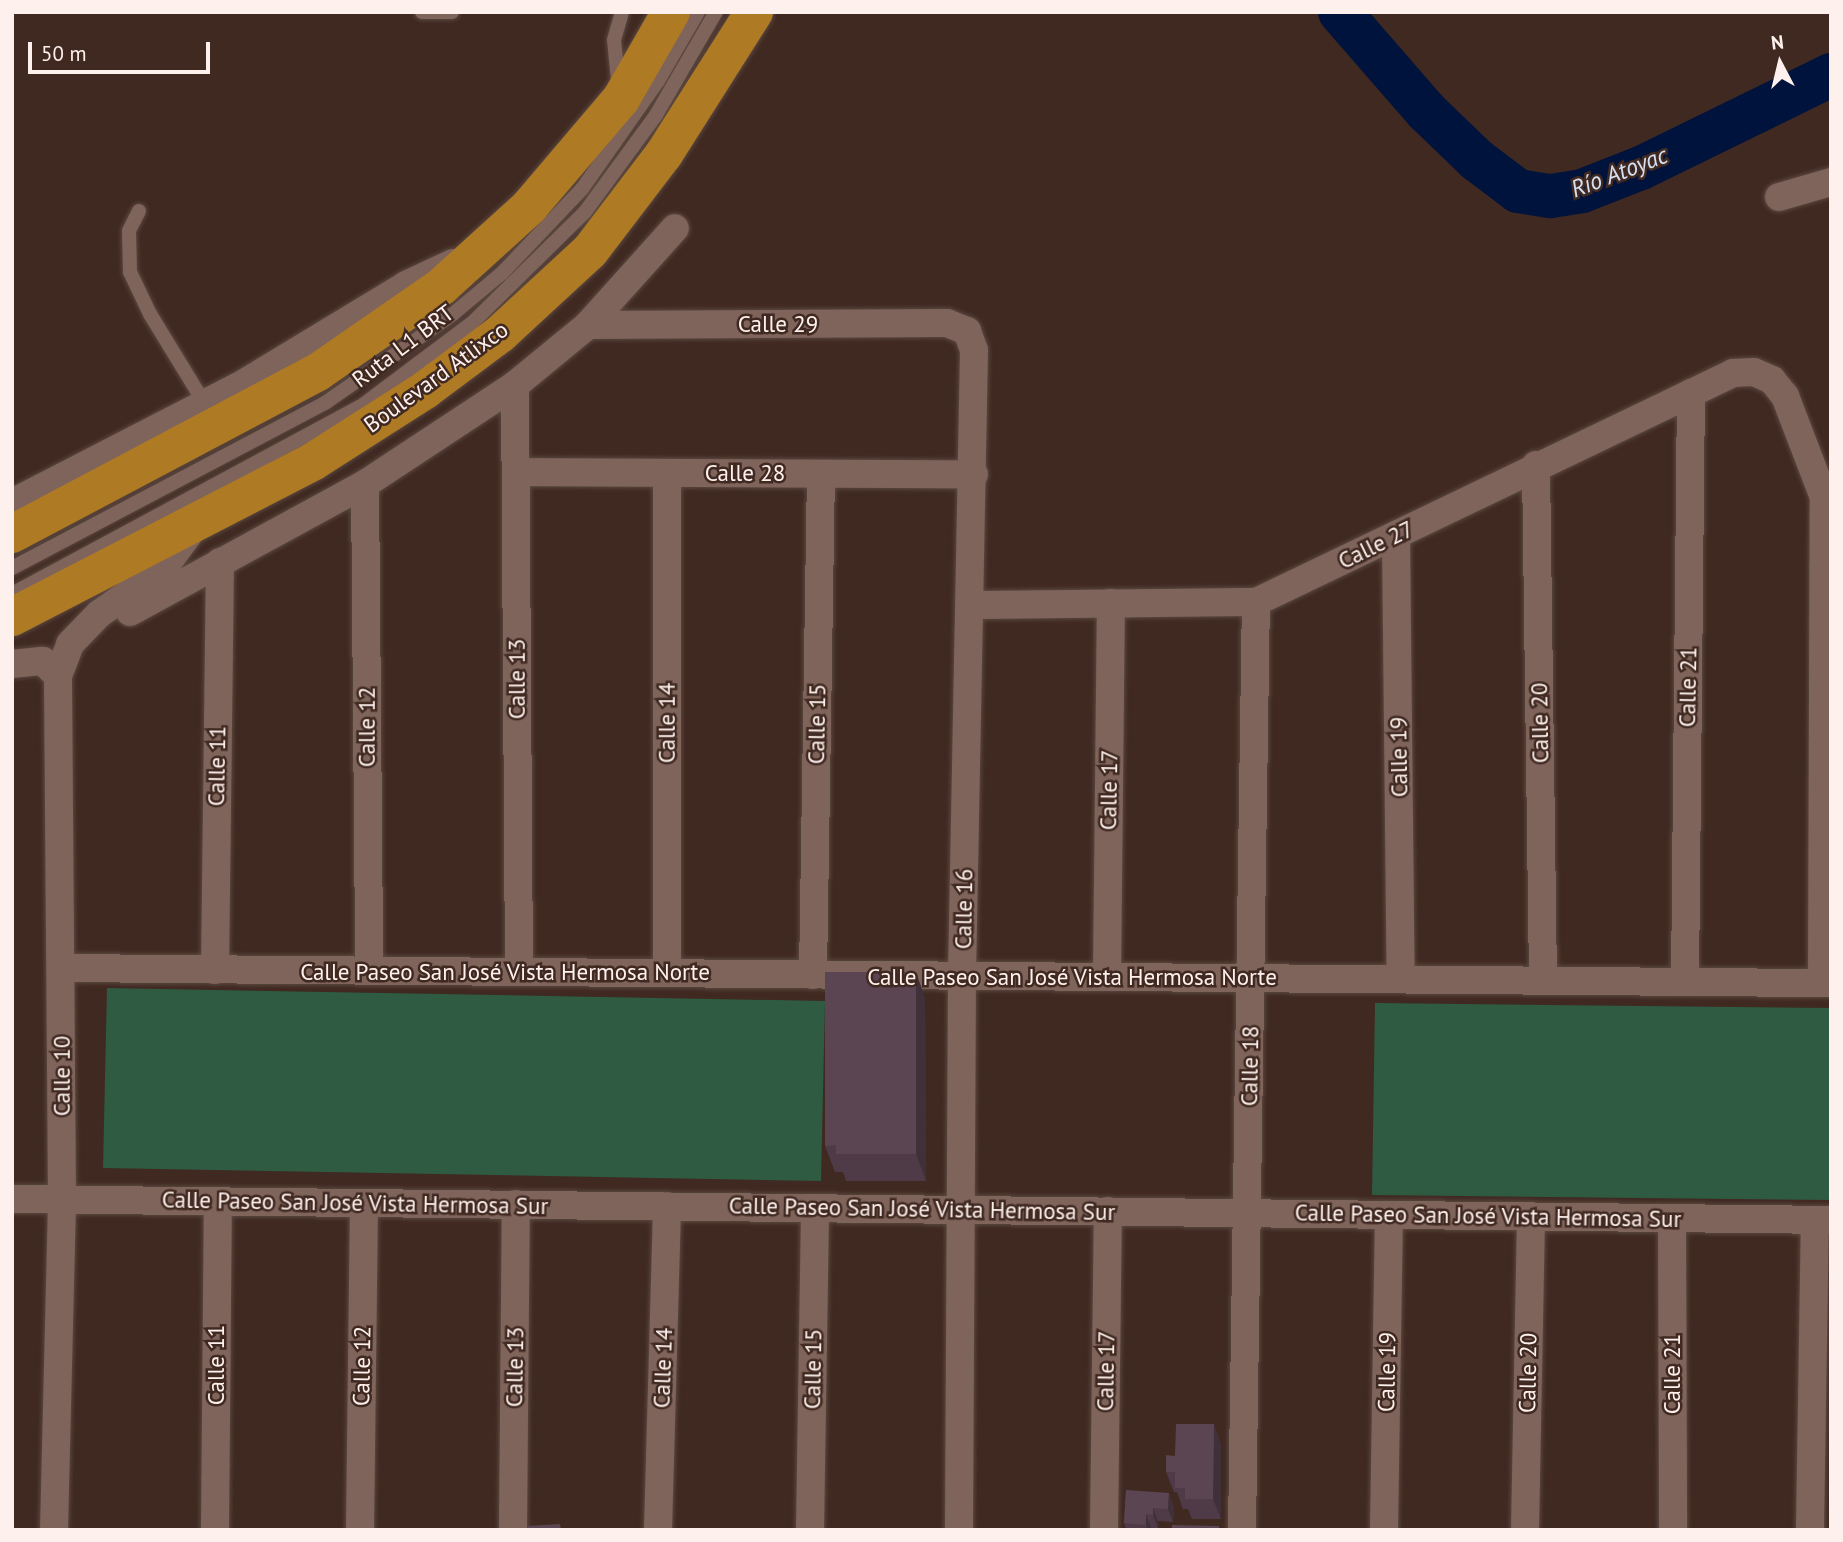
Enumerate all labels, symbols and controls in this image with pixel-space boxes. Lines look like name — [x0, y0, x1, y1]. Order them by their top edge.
scale bar — [32, 28, 214, 72]
north arrow — [1745, 28, 1815, 98]
text: N — [1770, 29, 1785, 55]
text: 50 m — [41, 40, 87, 67]
water label: Río Atoyac — [1566, 140, 1672, 204]
street label: Ruta L1 BRT — [347, 299, 459, 393]
street label: Calle 29 — [738, 310, 818, 338]
street label: Boulevard Atlixco — [358, 315, 514, 439]
street label: Calle 28 — [705, 459, 785, 487]
street label: Calle 27 — [1334, 515, 1418, 575]
street label: Calle 13 — [503, 639, 531, 719]
street label: Calle 21 — [1673, 647, 1703, 727]
street label: Calle 14 — [653, 683, 681, 763]
street label: Calle 20 — [1525, 683, 1555, 763]
street label: Calle 15 — [802, 684, 832, 764]
street label: Calle 12 — [353, 687, 381, 767]
street label: Calle 19 — [1384, 717, 1414, 797]
street label: Calle 11 — [202, 726, 232, 806]
street label: Calle 17 — [1094, 750, 1124, 830]
street label: Calle 16 — [949, 869, 979, 949]
street label: Calle Paseo San José Vista Hermosa Norte — [300, 958, 710, 986]
street label: Calle Paseo San José Vista Hermosa Norte — [867, 963, 1277, 991]
street label: Calle 18 — [1235, 1026, 1265, 1106]
street label: Calle 10 — [48, 1036, 76, 1116]
street label: Calle Paseo San José Vista Hermosa Sur — [161, 1186, 549, 1220]
street label: Calle Paseo San José Vista Hermosa Sur — [728, 1192, 1116, 1226]
street label: Calle Paseo San José Vista Hermosa Sur — [1294, 1199, 1682, 1233]
street label: Calle 11 — [202, 1325, 230, 1405]
street label: Calle 12 — [347, 1326, 377, 1406]
street label: Calle 13 — [500, 1327, 530, 1407]
street label: Calle 14 — [648, 1327, 678, 1409]
street label: Calle 15 — [798, 1329, 828, 1409]
street label: Calle 17 — [1091, 1331, 1121, 1411]
street label: Calle 19 — [1372, 1332, 1402, 1412]
street label: Calle 20 — [1513, 1333, 1543, 1413]
street label: Calle 21 — [1658, 1334, 1686, 1414]

